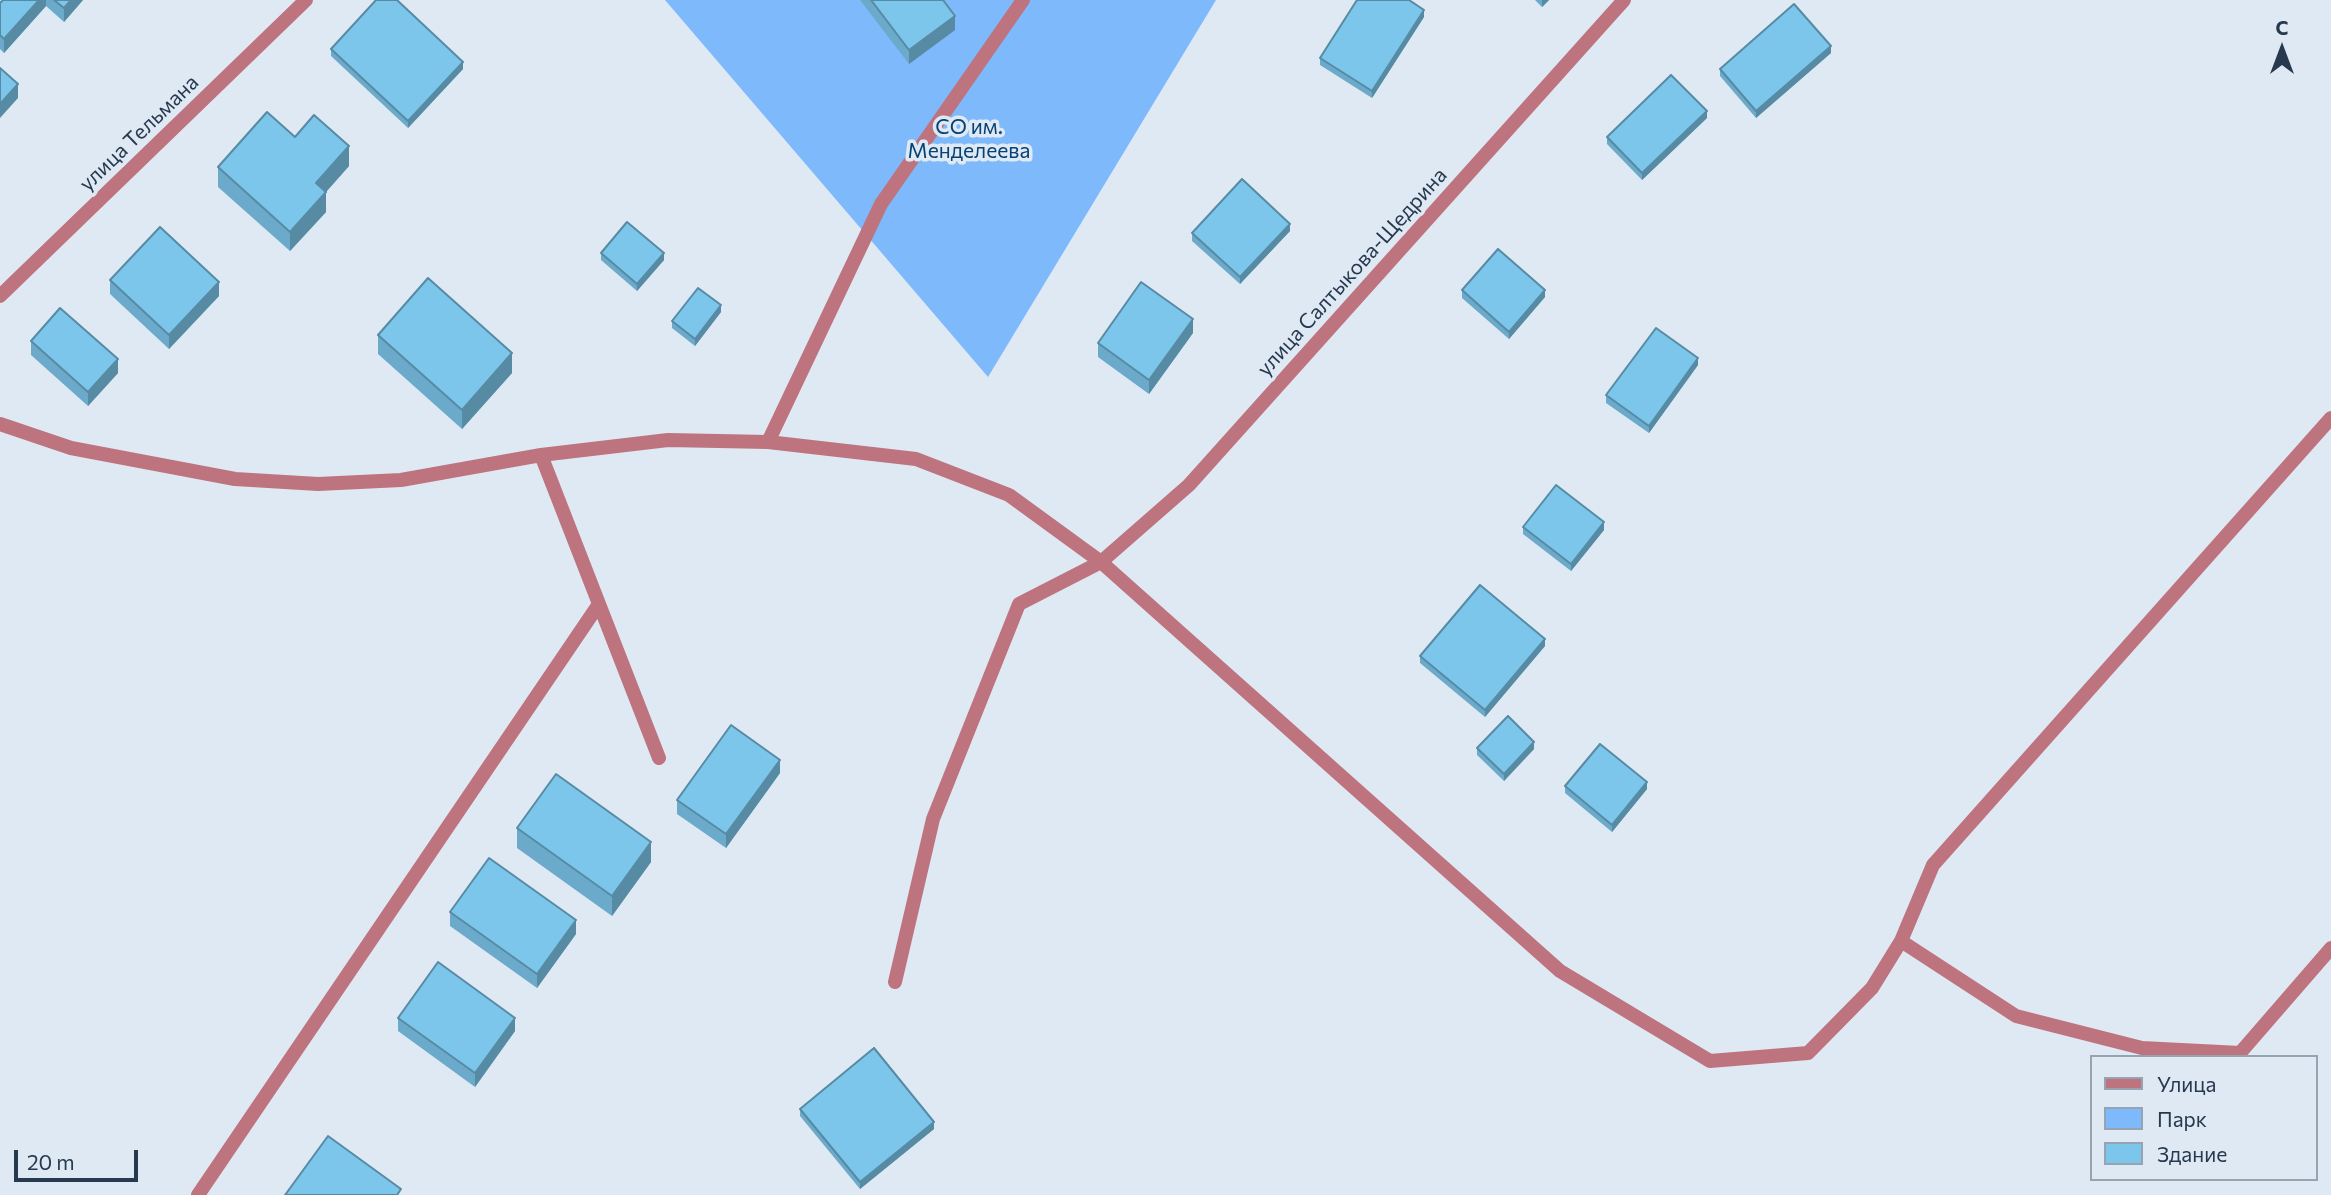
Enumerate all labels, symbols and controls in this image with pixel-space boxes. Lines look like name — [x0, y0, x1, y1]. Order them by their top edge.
north arrow — [2247, 14, 2317, 84]
text: С — [2276, 16, 2289, 39]
street label: улица Тельмана — [74, 70, 204, 196]
park label: СО им. Менделеева — [908, 114, 1030, 164]
street label: улица Салтыкова-Щедрина — [1252, 163, 1452, 381]
legend — [2090, 1055, 2317, 1181]
text: Улица — [2157, 1071, 2216, 1096]
text: Парк — [2157, 1106, 2207, 1131]
scale bar — [18, 1136, 142, 1180]
text: Здание — [2157, 1141, 2227, 1166]
text: 20 m — [27, 1149, 75, 1174]

